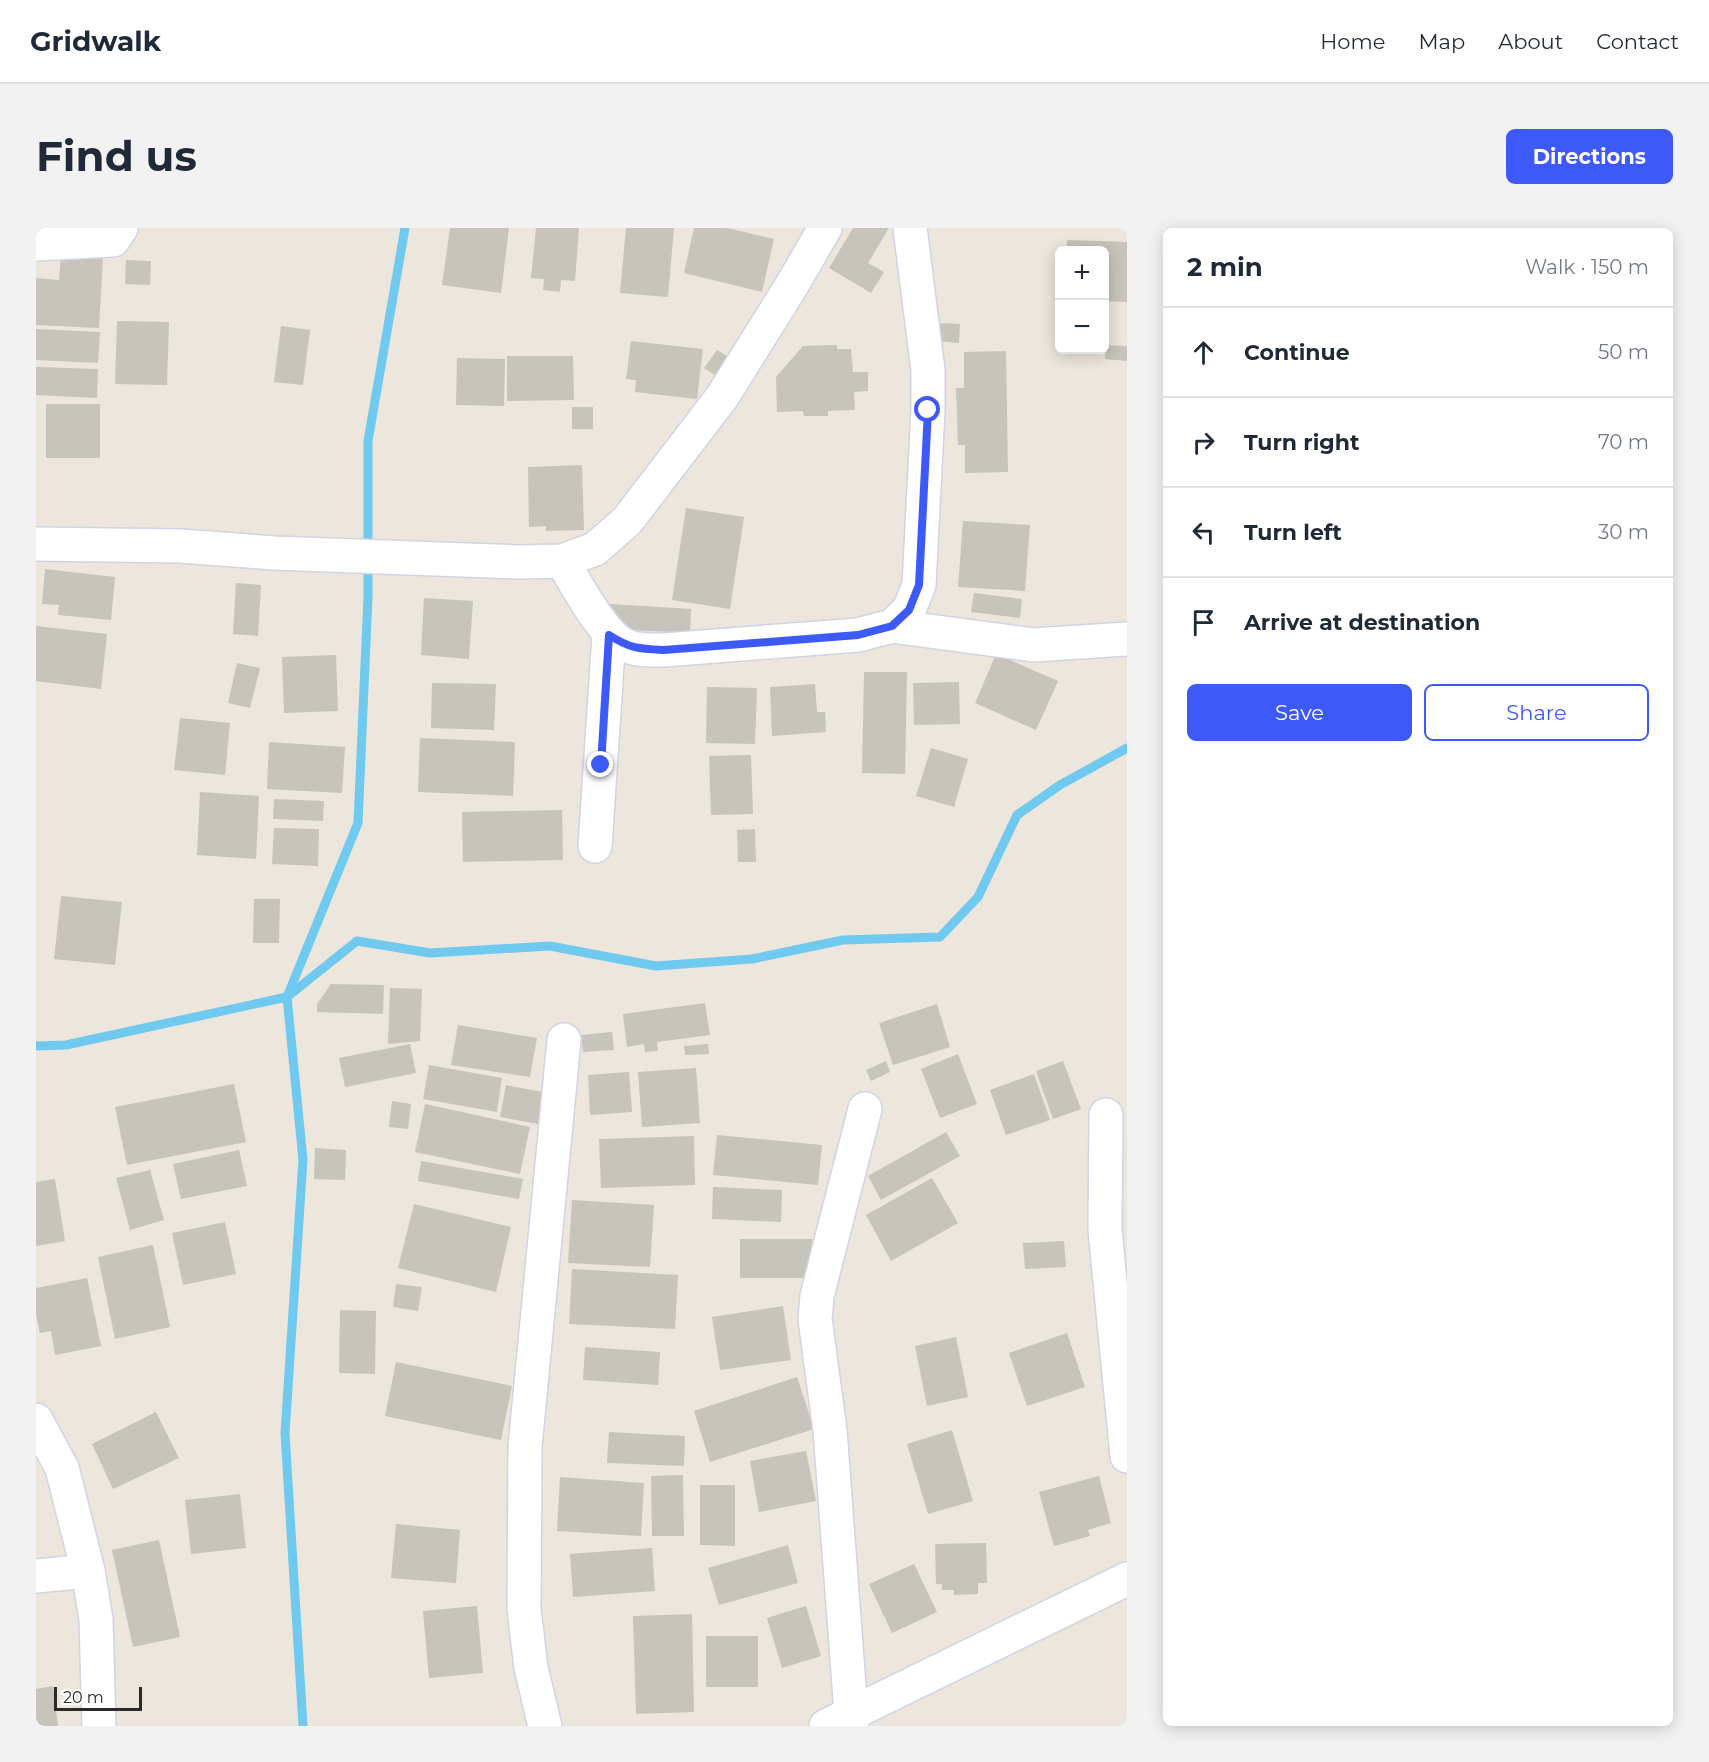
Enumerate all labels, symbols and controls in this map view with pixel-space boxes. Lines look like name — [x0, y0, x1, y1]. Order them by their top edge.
text: Gridwalk — [30, 24, 161, 58]
text: Home — [1320, 29, 1385, 54]
text: Map — [1418, 29, 1465, 54]
text: About — [1498, 29, 1563, 54]
text: Contact — [1596, 29, 1679, 54]
button: Directions — [1506, 129, 1673, 184]
text: Find us — [36, 130, 197, 182]
map controls — [1055, 246, 1109, 354]
button: + — [1055, 246, 1109, 300]
text: 2 min — [1187, 251, 1263, 283]
text: Walk · 150 m — [1525, 255, 1649, 279]
button: − — [1055, 300, 1109, 354]
icon: ahead — [1187, 336, 1220, 369]
text: Continue — [1244, 339, 1350, 366]
text: 50 m — [1598, 340, 1649, 364]
route start — [914, 396, 940, 422]
icon: right — [1187, 426, 1220, 459]
text: Turn right — [1244, 429, 1359, 456]
text: 70 m — [1598, 430, 1649, 454]
icon: left — [1187, 516, 1220, 549]
text: Turn left — [1244, 519, 1342, 546]
text: 30 m — [1598, 520, 1649, 544]
icon: arrive — [1187, 606, 1220, 639]
text: Arrive at destination — [1244, 609, 1480, 636]
button: Save — [1187, 684, 1412, 741]
button: Share — [1424, 684, 1649, 741]
route end — [587, 751, 613, 777]
scale bar — [54, 1684, 142, 1712]
text: 20 m — [63, 1688, 104, 1707]

